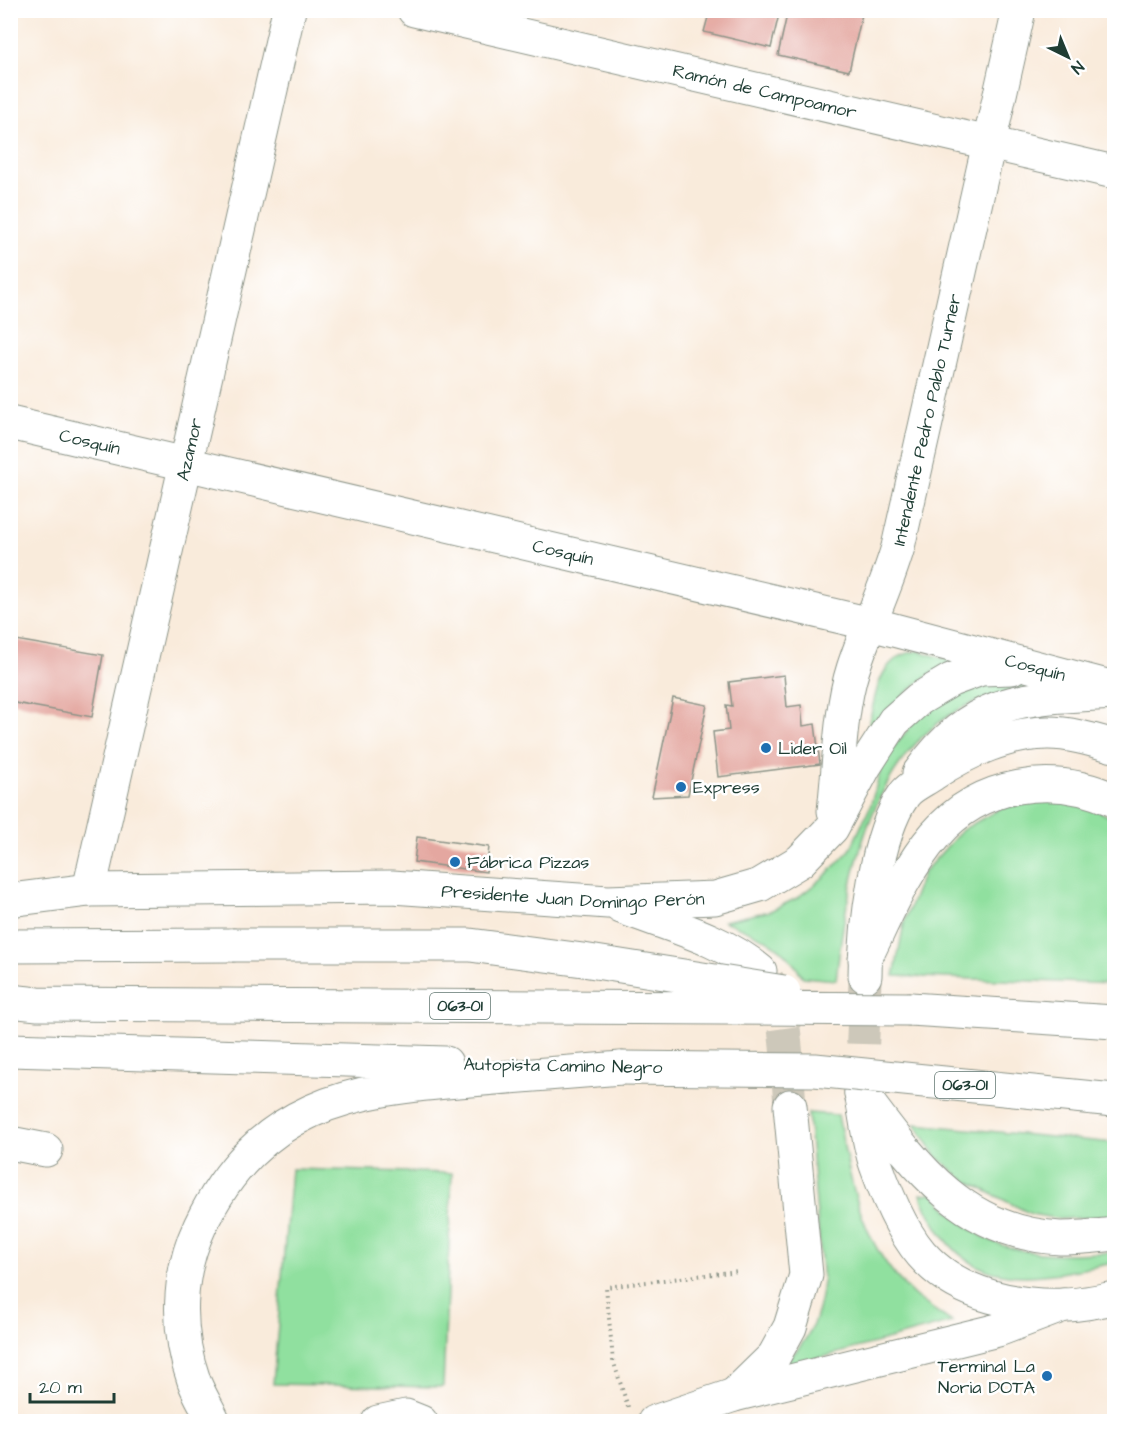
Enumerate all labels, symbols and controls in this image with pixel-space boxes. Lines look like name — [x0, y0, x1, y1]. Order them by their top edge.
north arrow — [1038, 27, 1098, 87]
text: N — [1066, 56, 1089, 79]
street label: Ramón de Campoamor — [670, 58, 859, 125]
street label: Intendente Pedro Pablo Turner — [886, 291, 967, 548]
street label: Azamor — [170, 415, 208, 483]
street label: Cosquín — [57, 422, 123, 461]
street label: Cosquín — [530, 533, 596, 571]
street label: Cosquín — [1002, 647, 1068, 687]
place label: Lider Oil — [778, 736, 847, 761]
marker: Lider Oil — [759, 741, 773, 755]
place label: Express — [693, 775, 760, 800]
marker: Express — [674, 780, 688, 794]
place label: Fábrica Pizzas — [467, 850, 589, 875]
marker: Fábrica Pizzas — [448, 855, 462, 869]
street label: Presidente Juan Domingo Perón — [441, 878, 705, 915]
road number: 063-01 — [430, 993, 490, 1019]
street label: Autopista Camino Negro — [463, 1052, 663, 1081]
road number: 063-01 — [935, 1072, 995, 1098]
place label: Terminal La Noria DOTA — [938, 1354, 1035, 1400]
scale bar — [30, 1366, 114, 1404]
marker: Terminal La Noria DOTA — [1040, 1369, 1054, 1383]
text: 20 m — [39, 1375, 82, 1400]

